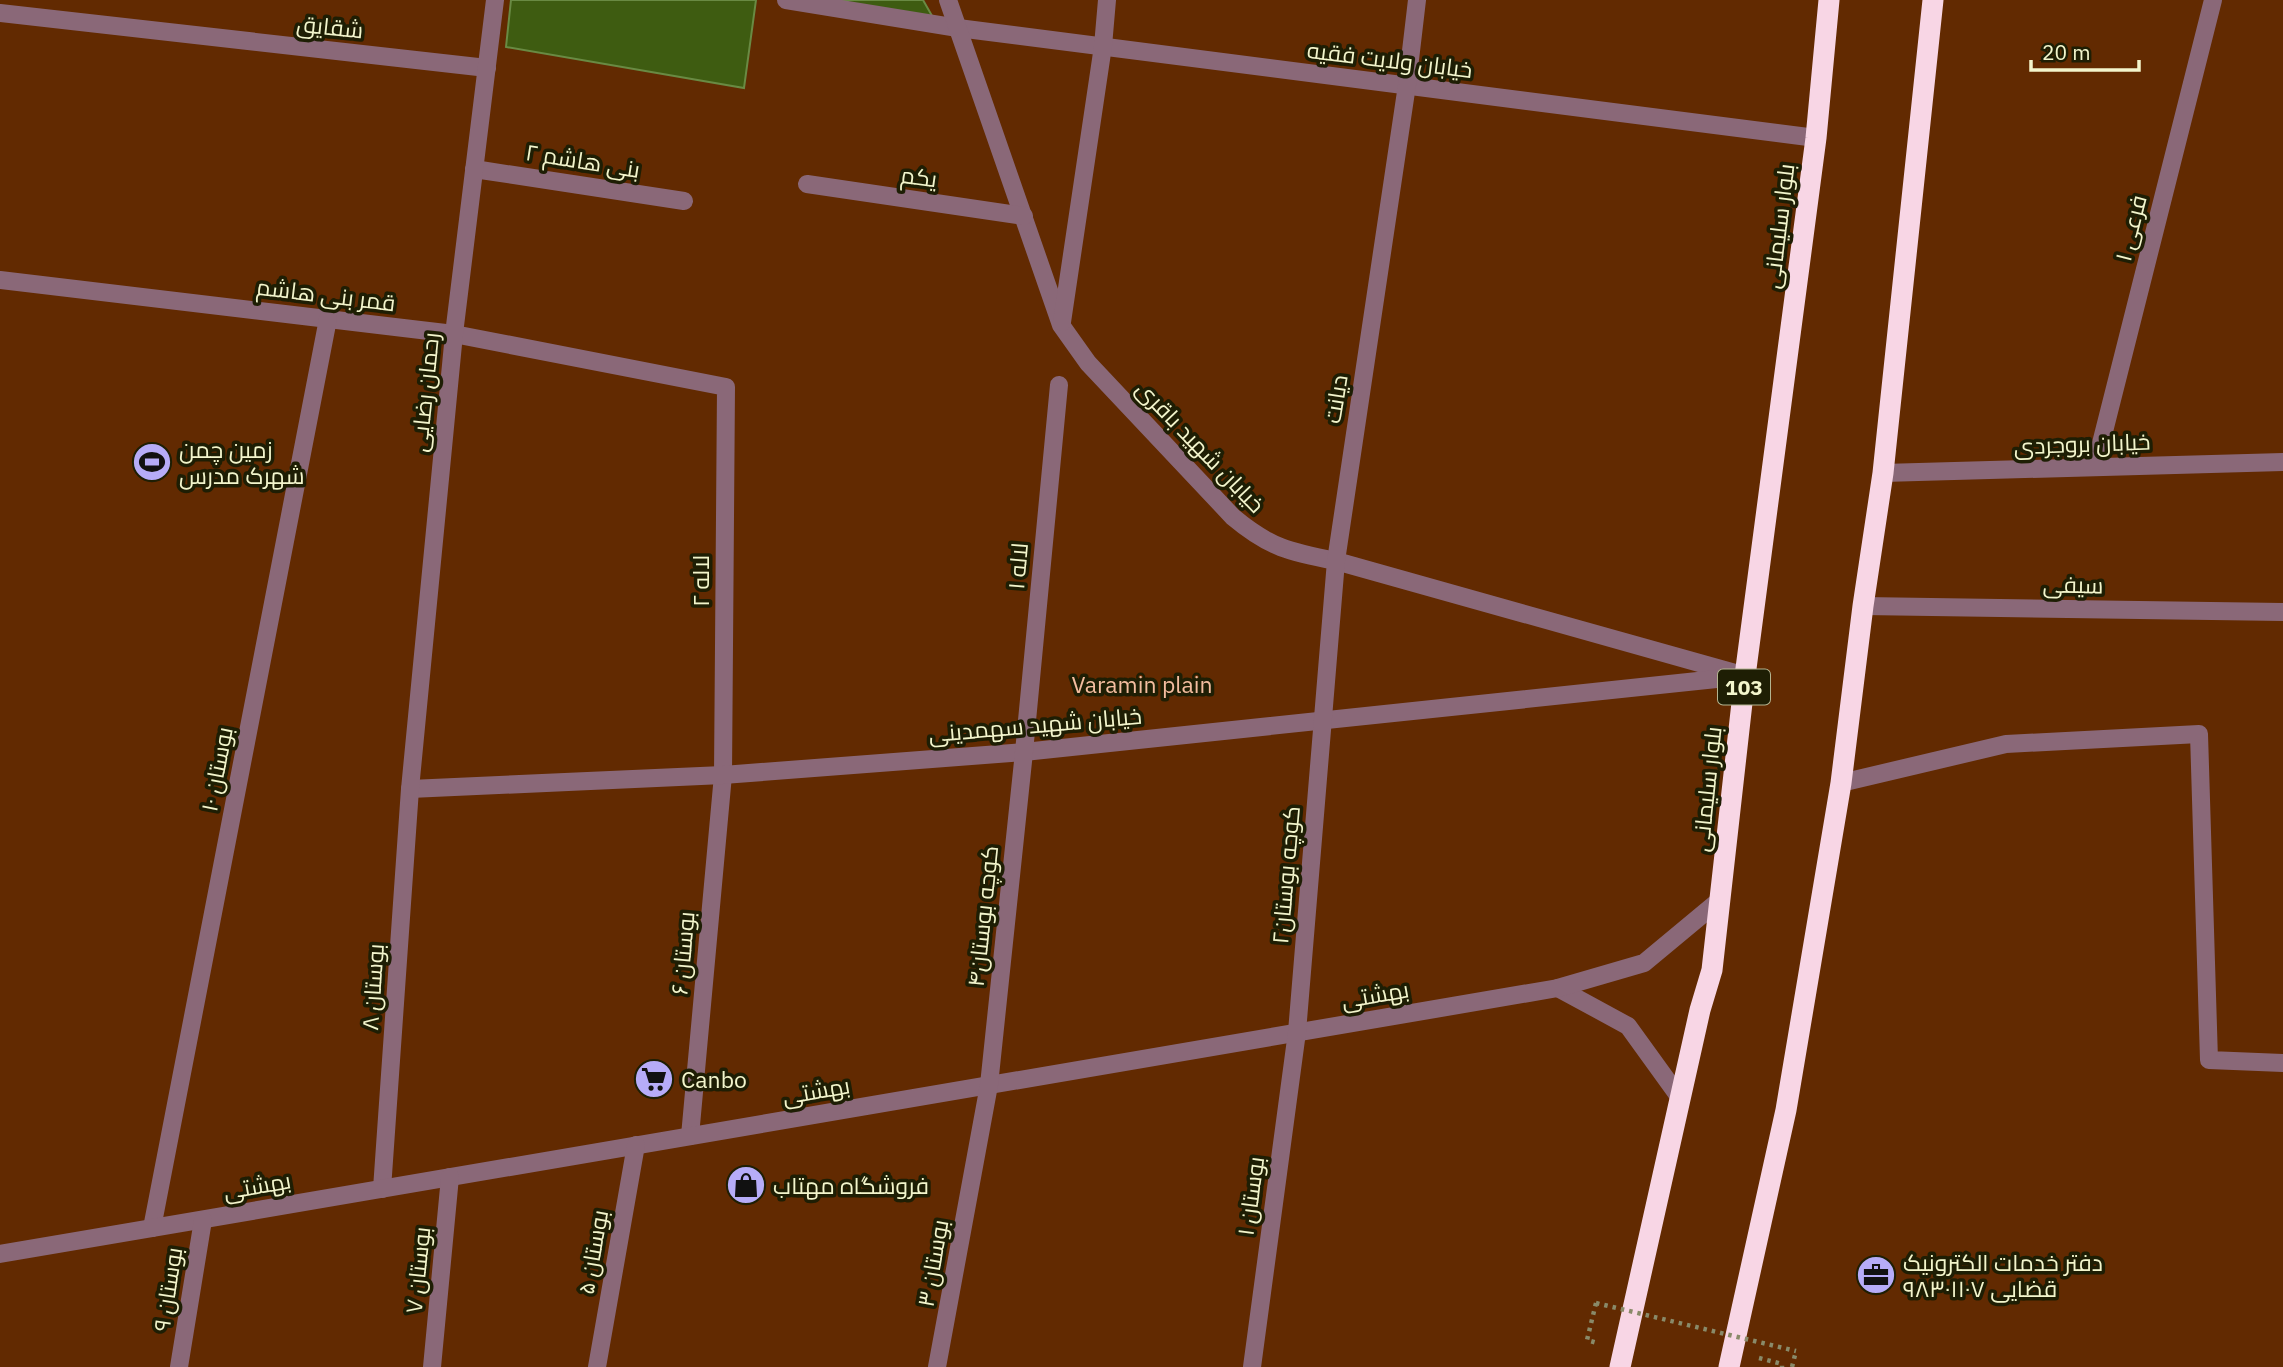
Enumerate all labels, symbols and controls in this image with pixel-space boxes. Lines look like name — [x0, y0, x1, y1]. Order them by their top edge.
street label: شقایق — [295, 8, 365, 44]
scale bar — [2031, 28, 2140, 72]
street label: خیابان ولایت فقیه — [1306, 34, 1474, 84]
text: 20 m — [2042, 38, 2091, 66]
street label: بنی هاشم ۲ — [523, 136, 642, 186]
street label: یکم — [899, 159, 939, 195]
street label: بلوار سلیمانی — [1755, 162, 1801, 290]
street label: فرعی ۱ — [2107, 192, 2153, 264]
street label: قمر بنی هاشم — [255, 271, 397, 319]
street label: رحمان رضایی — [403, 331, 445, 453]
street label: دیانت — [1316, 372, 1354, 426]
street label: خیابان شهید باقری — [1130, 373, 1272, 519]
street label: خیابان بروجردی — [2013, 426, 2151, 460]
place label: زمین چمن شهرک مدرس — [179, 434, 305, 490]
sports icon: زمین چمن شهرک مدرس — [131, 441, 173, 483]
street label: لاله ۱ — [1000, 541, 1034, 591]
street label: لاله ۲ — [685, 555, 715, 607]
street label: سیفی — [2042, 568, 2104, 600]
park label: Varamin plain — [1071, 669, 1213, 699]
road number: 103 — [1718, 670, 1770, 704]
street label: خیابان شهید سهمدینی — [927, 700, 1143, 748]
street label: بوستان ۱۰ — [193, 724, 239, 814]
street label: بلوار سلیمانی — [1685, 725, 1727, 853]
street label: کوچه بوستان۲ — [1264, 805, 1307, 945]
street label: کوچه بوستان۴ — [960, 844, 1005, 988]
street label: بوستان ۶ — [663, 910, 701, 996]
street label: بوستان ۸ — [354, 943, 390, 1031]
street label: بهشتی — [1339, 973, 1411, 1015]
supermarket icon: Canbo — [633, 1058, 675, 1100]
place label: Canbo — [681, 1064, 747, 1094]
street label: بهشتی — [780, 1069, 852, 1111]
street label: بوستان ۱ — [1230, 1154, 1270, 1238]
street label: بهشتی — [221, 1164, 293, 1206]
shop icon: فروشگاه مهتاب — [725, 1164, 767, 1206]
place label: فروشگاه مهتاب — [773, 1170, 929, 1200]
street label: بوستان ۵ — [570, 1207, 614, 1297]
street label: بوستان ۳ — [910, 1217, 954, 1309]
street label: بوستان ۷ — [398, 1225, 436, 1315]
street label: بوستان ۹ — [146, 1245, 188, 1333]
place label: دفتر خدمات الکترونیک قضایی ۹۸۳۰۱۱۰۷ — [1903, 1247, 2103, 1303]
office icon: دفتر خدمات الکترونیک قضایی ۹۸۳۰۱۱۰۷ — [1855, 1254, 1897, 1296]

